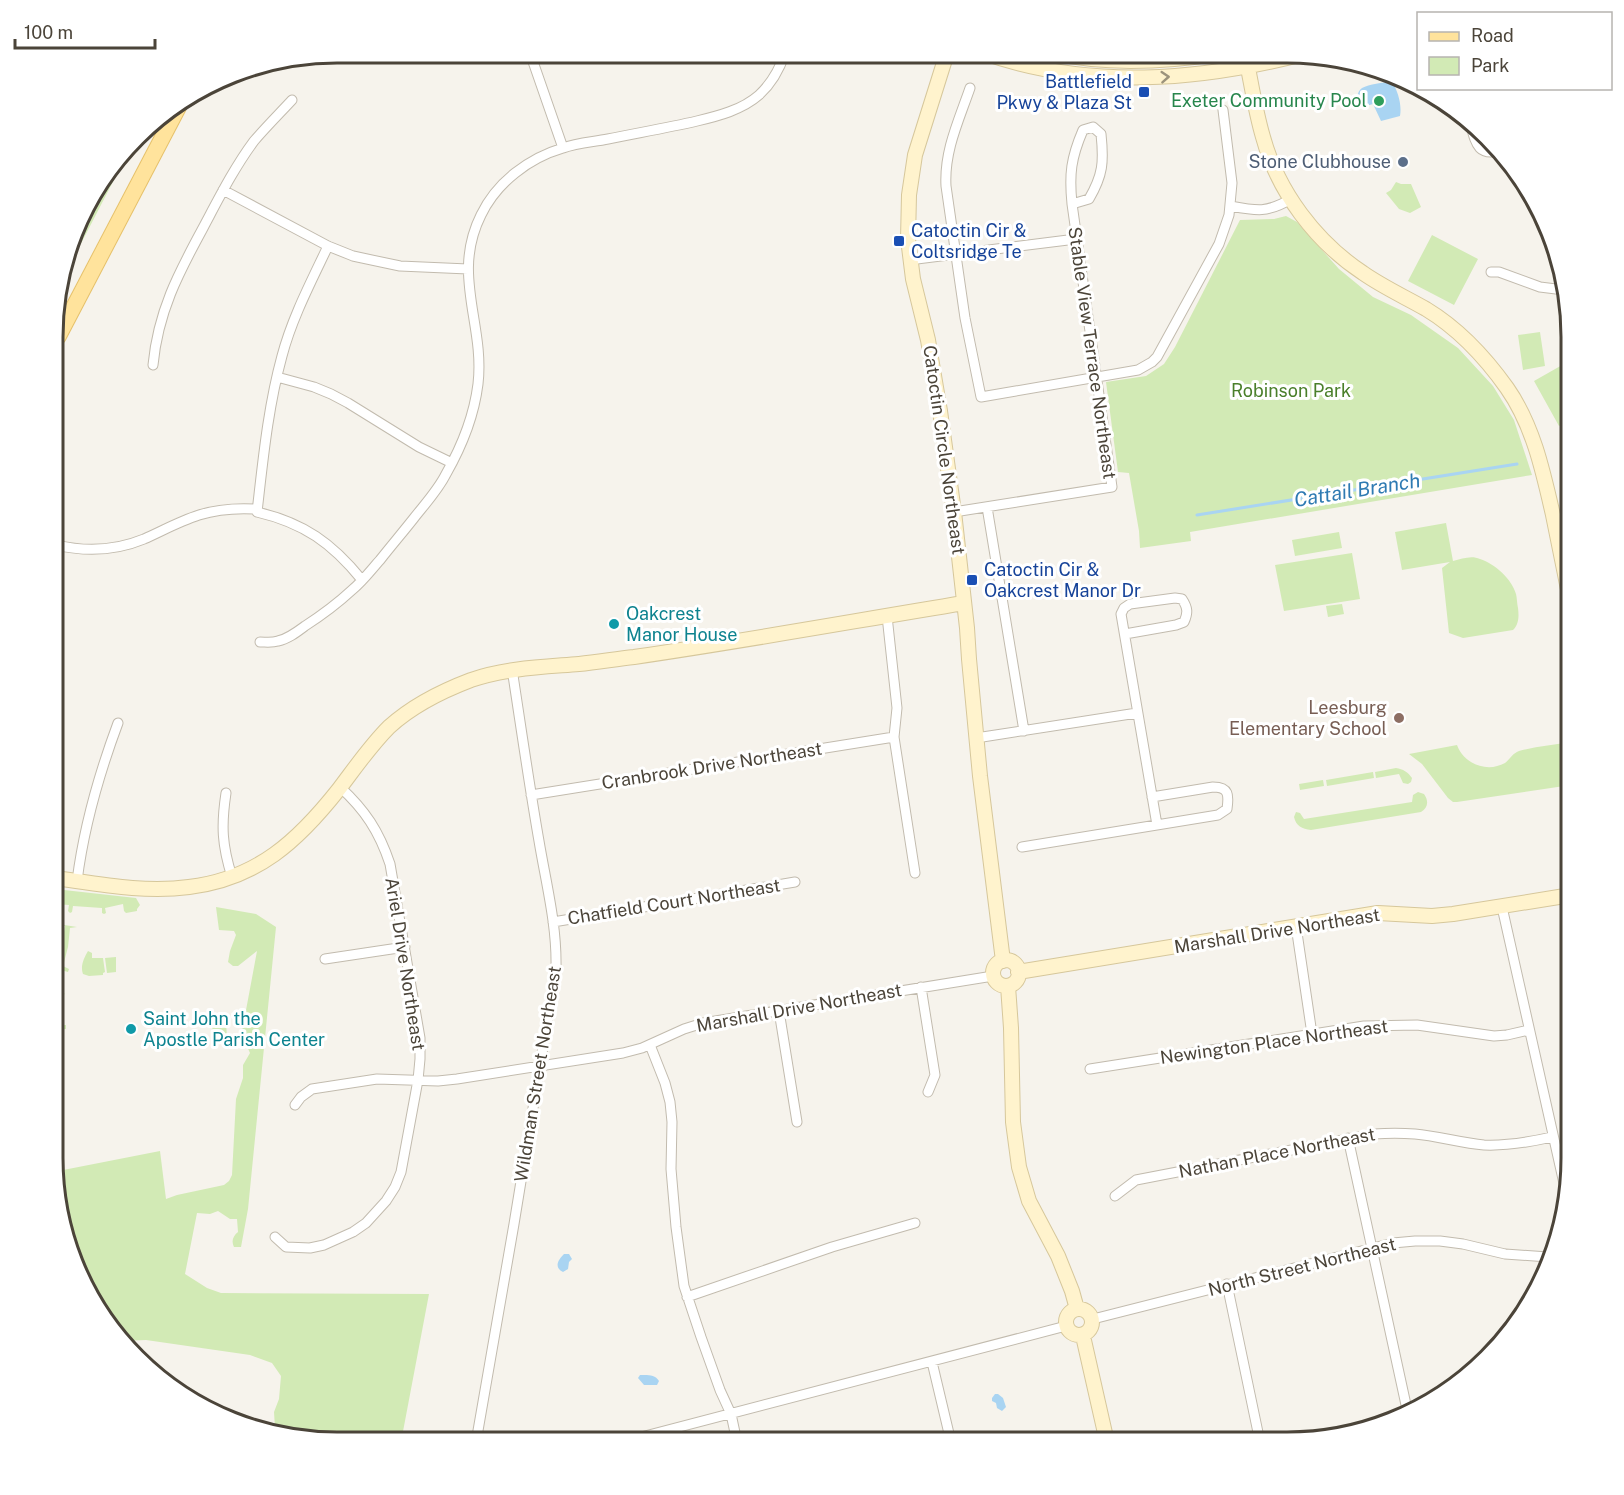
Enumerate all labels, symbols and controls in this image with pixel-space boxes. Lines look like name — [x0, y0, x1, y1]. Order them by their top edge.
scale bar — [15, 12, 154, 50]
legend — [1417, 12, 1612, 90]
text: 100 m — [24, 22, 73, 43]
text: Road — [1471, 25, 1514, 46]
text: Park — [1471, 55, 1509, 76]
place label: Battlefield Pkwy & Plaza St — [996, 71, 1132, 113]
one-way arrow — [1160, 71, 1170, 84]
marker: Battlefield Pkwy & Plaza St — [1137, 85, 1151, 99]
place label: Exeter Community Pool — [1171, 90, 1367, 111]
marker: Exeter Community Pool — [1372, 94, 1386, 108]
place label: Stone Clubhouse — [1248, 151, 1391, 172]
marker: Stone Clubhouse — [1396, 155, 1410, 169]
place label: Catoctin Cir & Coltsridge Te — [911, 220, 1027, 262]
street label: Stable View Terrace Northeast — [1064, 225, 1121, 480]
marker: Catoctin Cir & Coltsridge Te — [892, 234, 906, 248]
street label: Catoctin Circle Northeast — [919, 344, 970, 556]
park label: Robinson Park — [1231, 380, 1351, 401]
water label: Cattail Branch — [1292, 468, 1422, 512]
place label: Catoctin Cir & Oakcrest Manor Dr — [984, 559, 1141, 601]
marker: Catoctin Cir & Oakcrest Manor Dr — [965, 573, 979, 587]
place label: Oakcrest Manor House — [626, 603, 737, 645]
marker: Oakcrest Manor House — [607, 617, 621, 631]
place label: Leesburg Elementary School — [1229, 697, 1387, 739]
marker: Leesburg Elementary School — [1392, 711, 1406, 725]
street label: Cranbrook Drive Northeast — [600, 738, 824, 793]
street label: Chatfield Court Northeast — [566, 874, 782, 929]
street label: Ariel Drive Northeast — [381, 876, 430, 1052]
street label: Marshall Drive Northeast — [1172, 904, 1381, 957]
street label: Wildman Street Northeast — [510, 964, 565, 1183]
street label: Marshall Drive Northeast — [695, 979, 903, 1036]
place label: Saint John the Apostle Parish Center — [143, 1008, 325, 1050]
street label: Newington Place Northeast — [1159, 1015, 1389, 1068]
marker: Saint John the Apostle Parish Center — [124, 1022, 138, 1036]
street label: Nathan Place Northeast — [1177, 1123, 1377, 1182]
street label: North Street Northeast — [1206, 1233, 1398, 1300]

